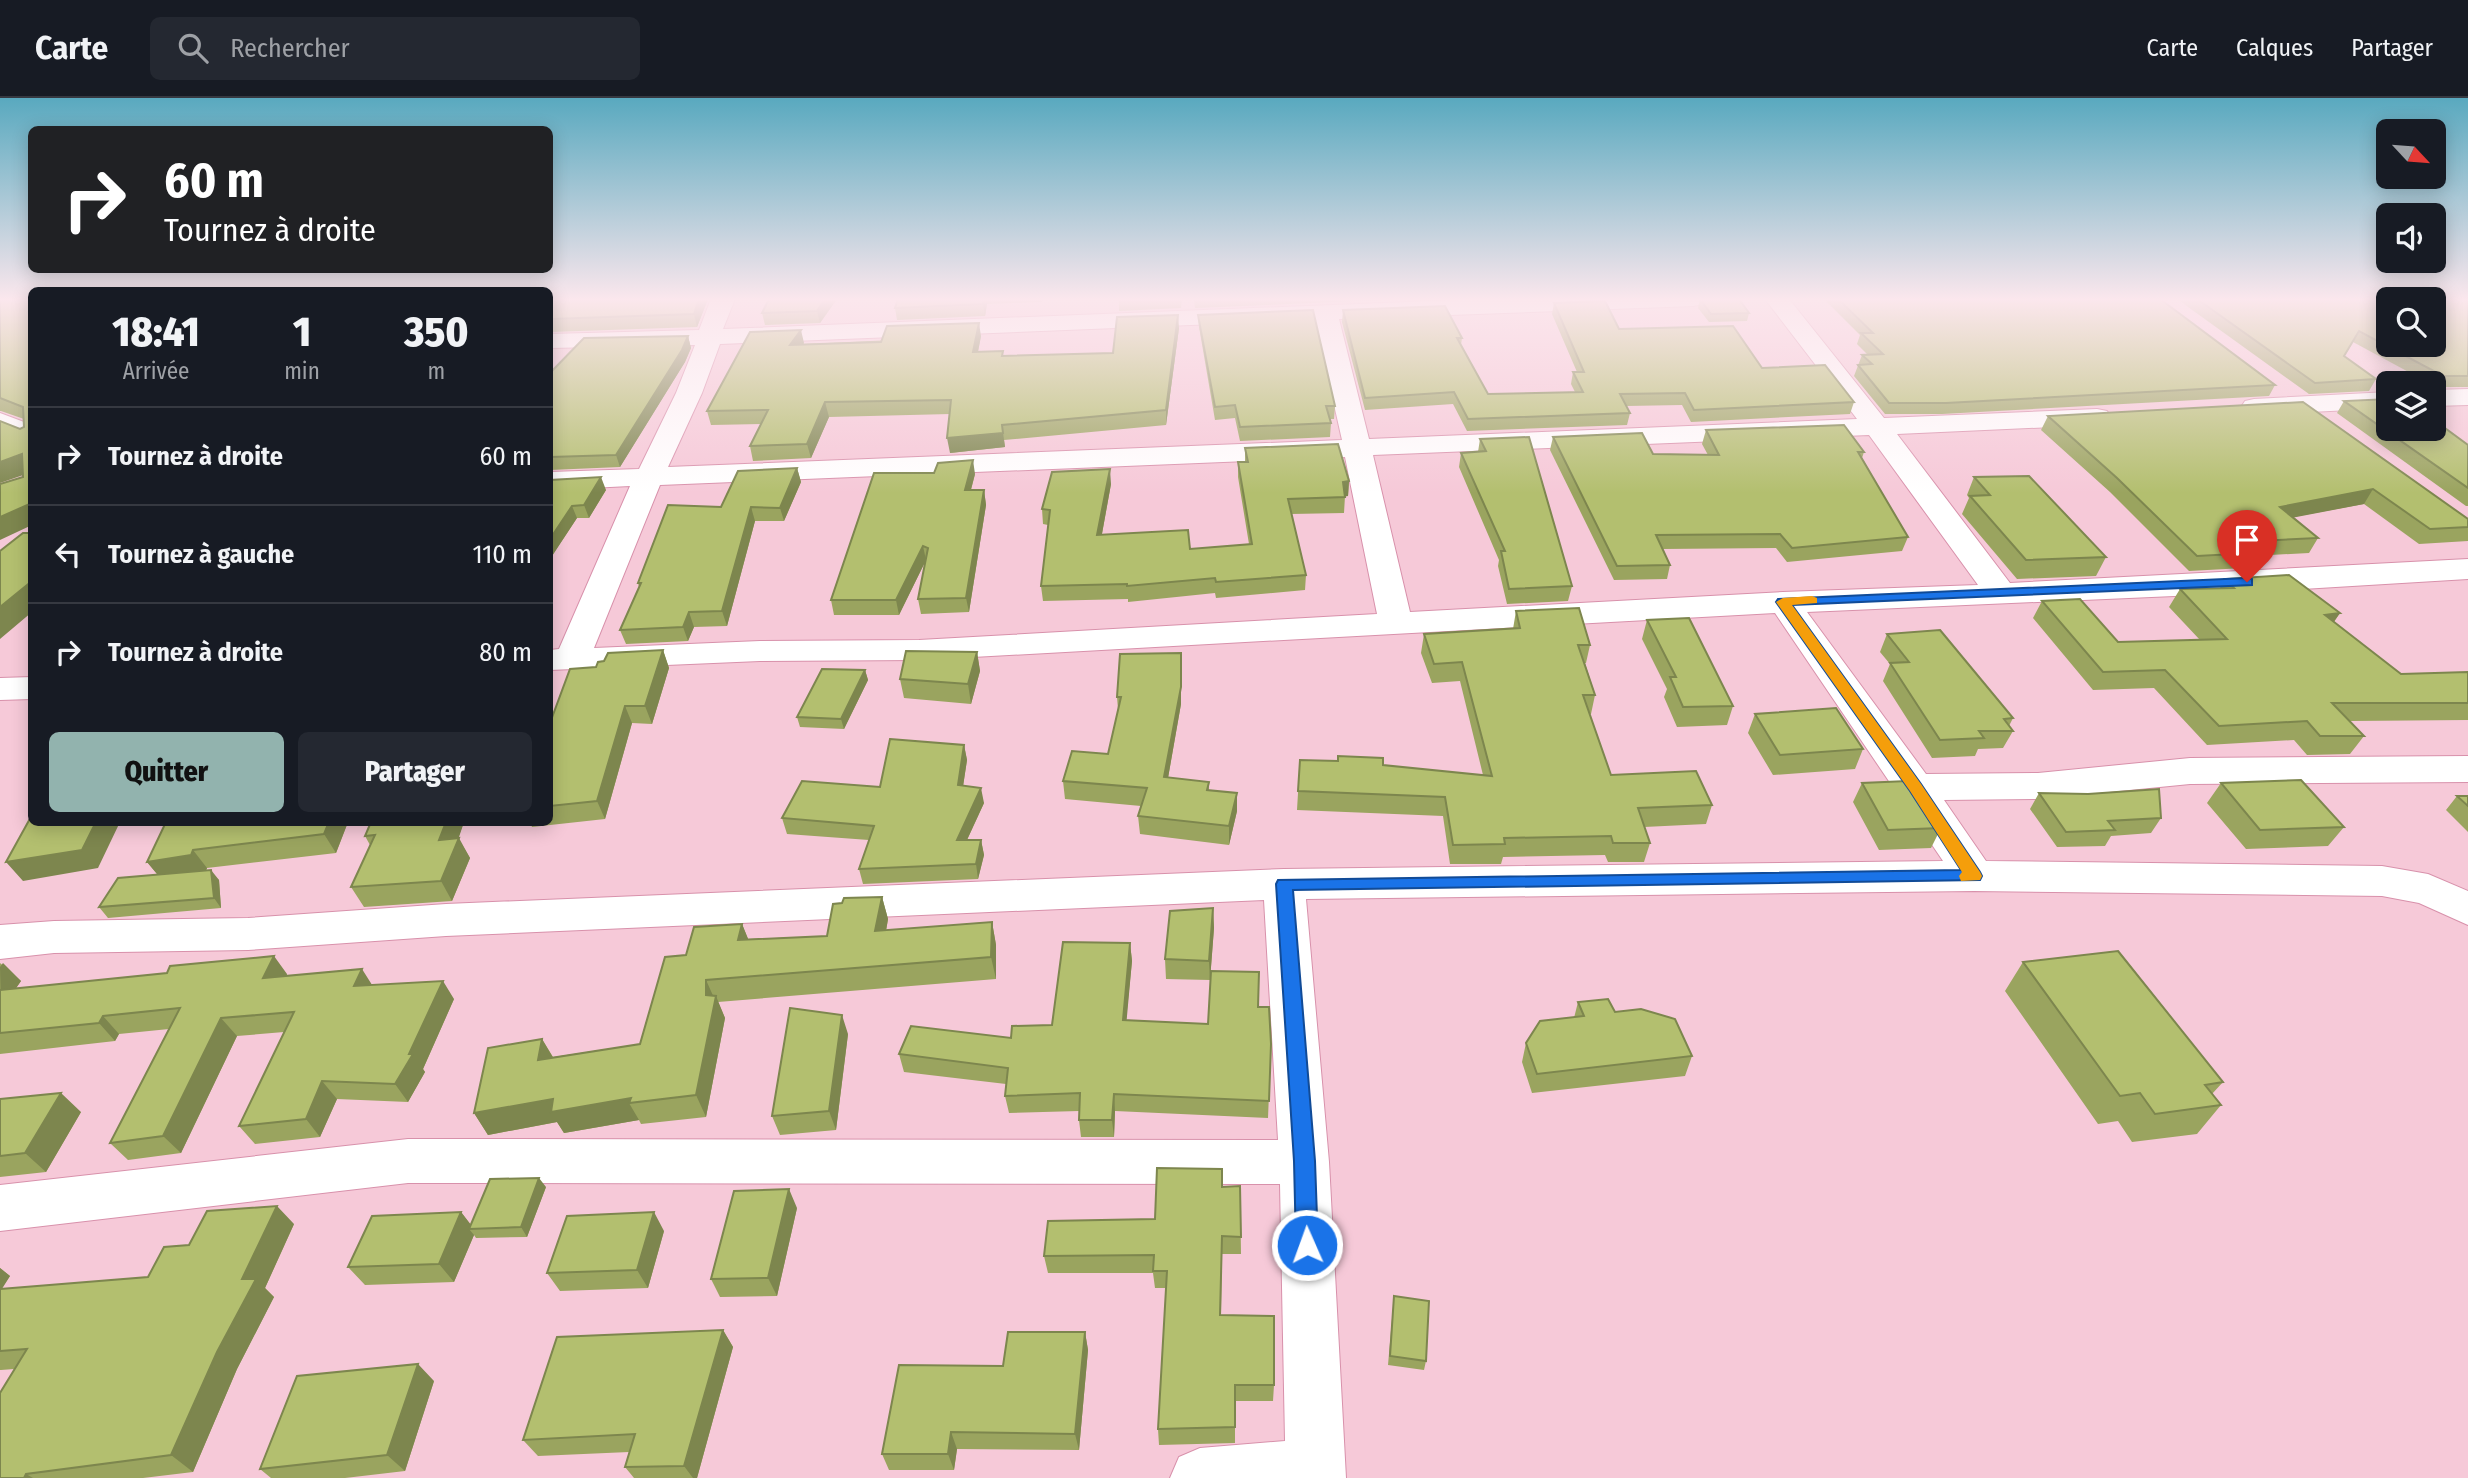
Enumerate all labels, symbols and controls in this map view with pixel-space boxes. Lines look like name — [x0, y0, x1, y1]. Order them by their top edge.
search box — [150, 17, 640, 80]
text: Carte — [35, 28, 108, 68]
icon: search — [174, 29, 212, 67]
text: Rechercher — [230, 33, 350, 64]
text: Carte — [2147, 34, 2198, 62]
text: Calques — [2236, 34, 2313, 62]
text: Partager — [2351, 34, 2433, 62]
north arrow — [2376, 119, 2446, 189]
map controls — [2376, 119, 2446, 441]
text: 60 m — [164, 151, 264, 210]
icon: right — [49, 154, 140, 245]
button: sound — [2376, 203, 2446, 273]
text: Tournez à droite — [164, 211, 376, 249]
button: search — [2376, 287, 2446, 357]
text: 18:41 — [112, 307, 200, 357]
text: 1 — [293, 307, 311, 357]
text: 350 — [404, 307, 469, 357]
text: Arrivée — [123, 357, 190, 385]
text: min — [284, 357, 320, 385]
text: m — [428, 357, 445, 385]
button: layers — [2376, 371, 2446, 441]
icon: right — [49, 437, 87, 475]
text: Tournez à droite — [108, 441, 283, 472]
text: 60 m — [479, 441, 532, 472]
pin — [2217, 510, 2277, 582]
icon: arrive — [2228, 521, 2266, 559]
icon: left — [49, 535, 87, 573]
text: Tournez à gauche — [108, 539, 294, 570]
text: 110 m — [472, 539, 532, 570]
icon: right — [49, 633, 87, 671]
text: Tournez à droite — [108, 637, 283, 668]
text: 80 m — [479, 637, 532, 668]
button: Quitter — [49, 732, 284, 812]
button: Partager — [298, 732, 532, 812]
position arrow — [1270, 1208, 1344, 1282]

